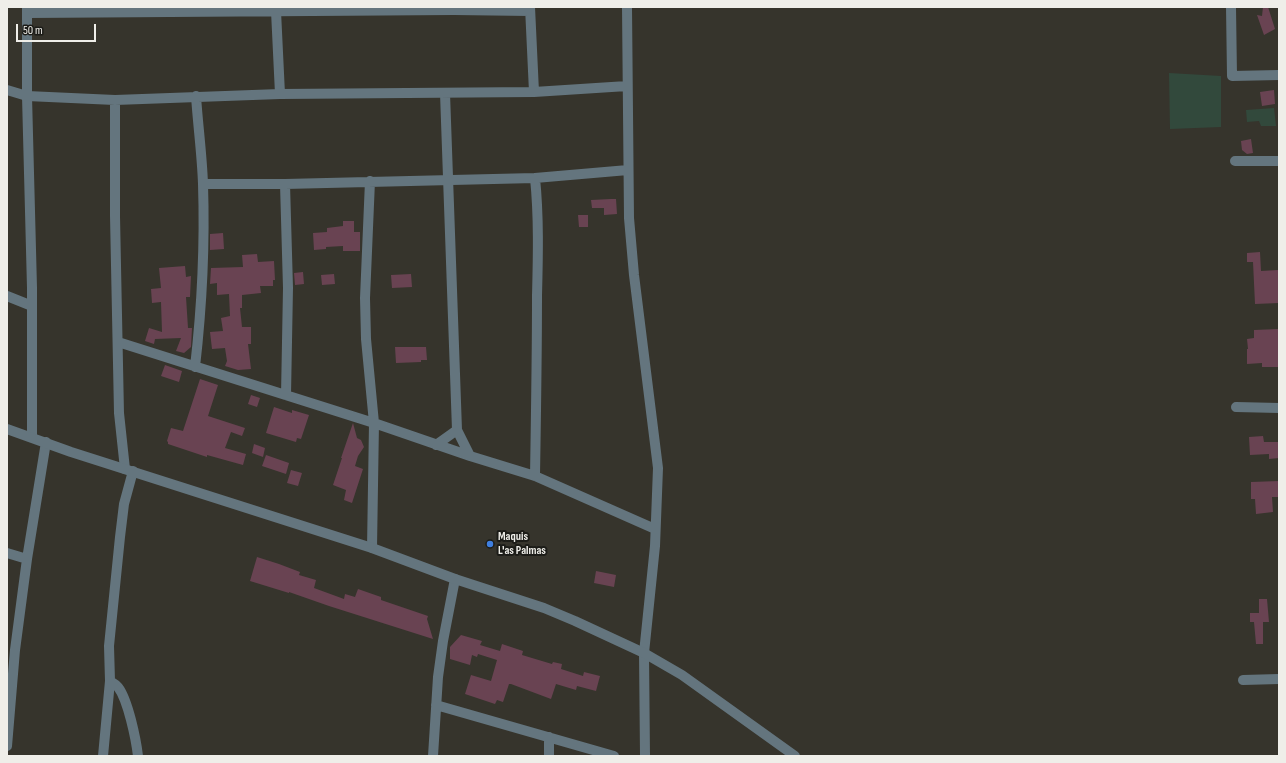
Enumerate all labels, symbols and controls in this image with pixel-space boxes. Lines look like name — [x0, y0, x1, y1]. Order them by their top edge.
scale bar — [18, 16, 98, 42]
text: 50 m — [23, 23, 43, 38]
place label: Maquis L'as Palmas — [498, 530, 546, 558]
marker: Maquis L'as Palmas — [485, 539, 495, 549]

